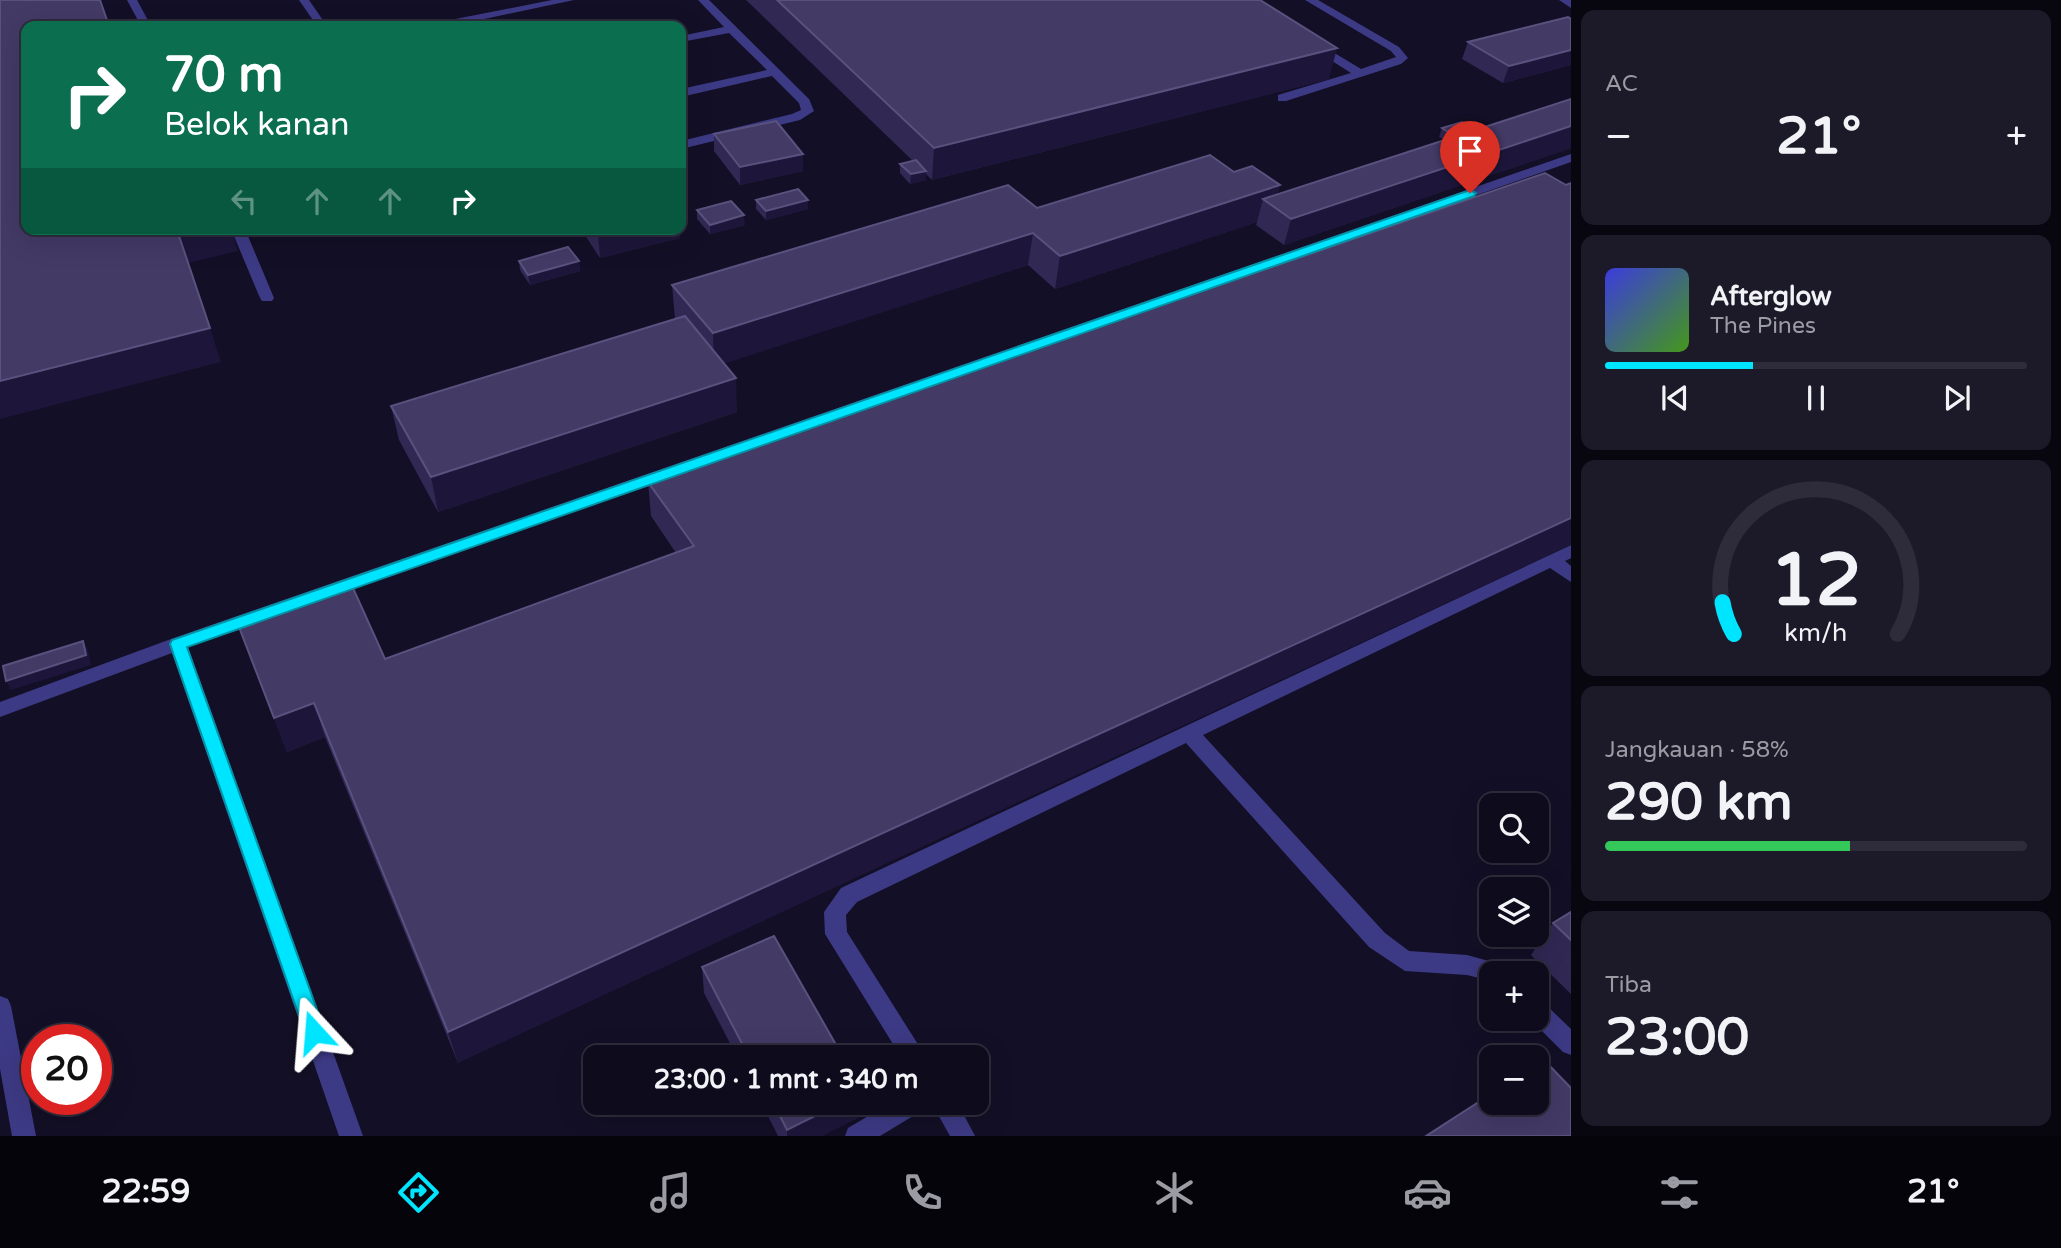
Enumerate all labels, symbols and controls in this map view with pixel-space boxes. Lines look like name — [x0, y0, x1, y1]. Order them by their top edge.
text: 70 m — [164, 46, 283, 105]
icon: right — [49, 49, 140, 140]
text: AC — [1605, 70, 1638, 98]
text: 21° — [1776, 105, 1861, 168]
text: Belok kanan — [164, 106, 349, 144]
text: − — [1605, 114, 1632, 160]
text: + — [2006, 114, 2027, 160]
pin — [1440, 121, 1500, 193]
icon: arrive — [1451, 132, 1489, 170]
icon: left — [225, 182, 263, 220]
icon: ahead — [298, 182, 336, 220]
icon: ahead — [371, 182, 409, 220]
icon: right — [444, 182, 482, 220]
text: Afterglow — [1710, 281, 1832, 312]
text: The Pines — [1710, 312, 1816, 340]
icon: previous — [1656, 379, 1694, 417]
icon: pause — [1797, 379, 1835, 417]
icon: next — [1938, 379, 1976, 417]
text: 12 — [1770, 537, 1862, 625]
text: km/h — [1785, 618, 1847, 648]
text: Jangkauan · 58% — [1605, 736, 1789, 764]
text: 290 km — [1605, 771, 1793, 834]
map controls — [1479, 793, 1549, 1115]
button: search — [1479, 793, 1549, 863]
button: layers — [1479, 877, 1549, 947]
button: + — [1479, 961, 1549, 1031]
text: Tiba — [1605, 971, 1652, 999]
position arrow — [277, 995, 351, 1069]
text: 23:00 — [1605, 1006, 1749, 1069]
speed limit sign: 20 — [21, 1024, 112, 1115]
button: − — [1479, 1045, 1549, 1115]
text: 23:00 · 1 mnt · 340 m — [654, 1064, 918, 1095]
icon: directions — [394, 1168, 443, 1217]
icon: music — [646, 1168, 695, 1217]
icon: phone — [898, 1168, 947, 1217]
icon: climate — [1150, 1168, 1199, 1217]
icon: car — [1403, 1168, 1452, 1217]
icon: filters — [1655, 1168, 1704, 1217]
text: 22:59 — [102, 1173, 190, 1211]
text: 21° — [1907, 1173, 1959, 1211]

